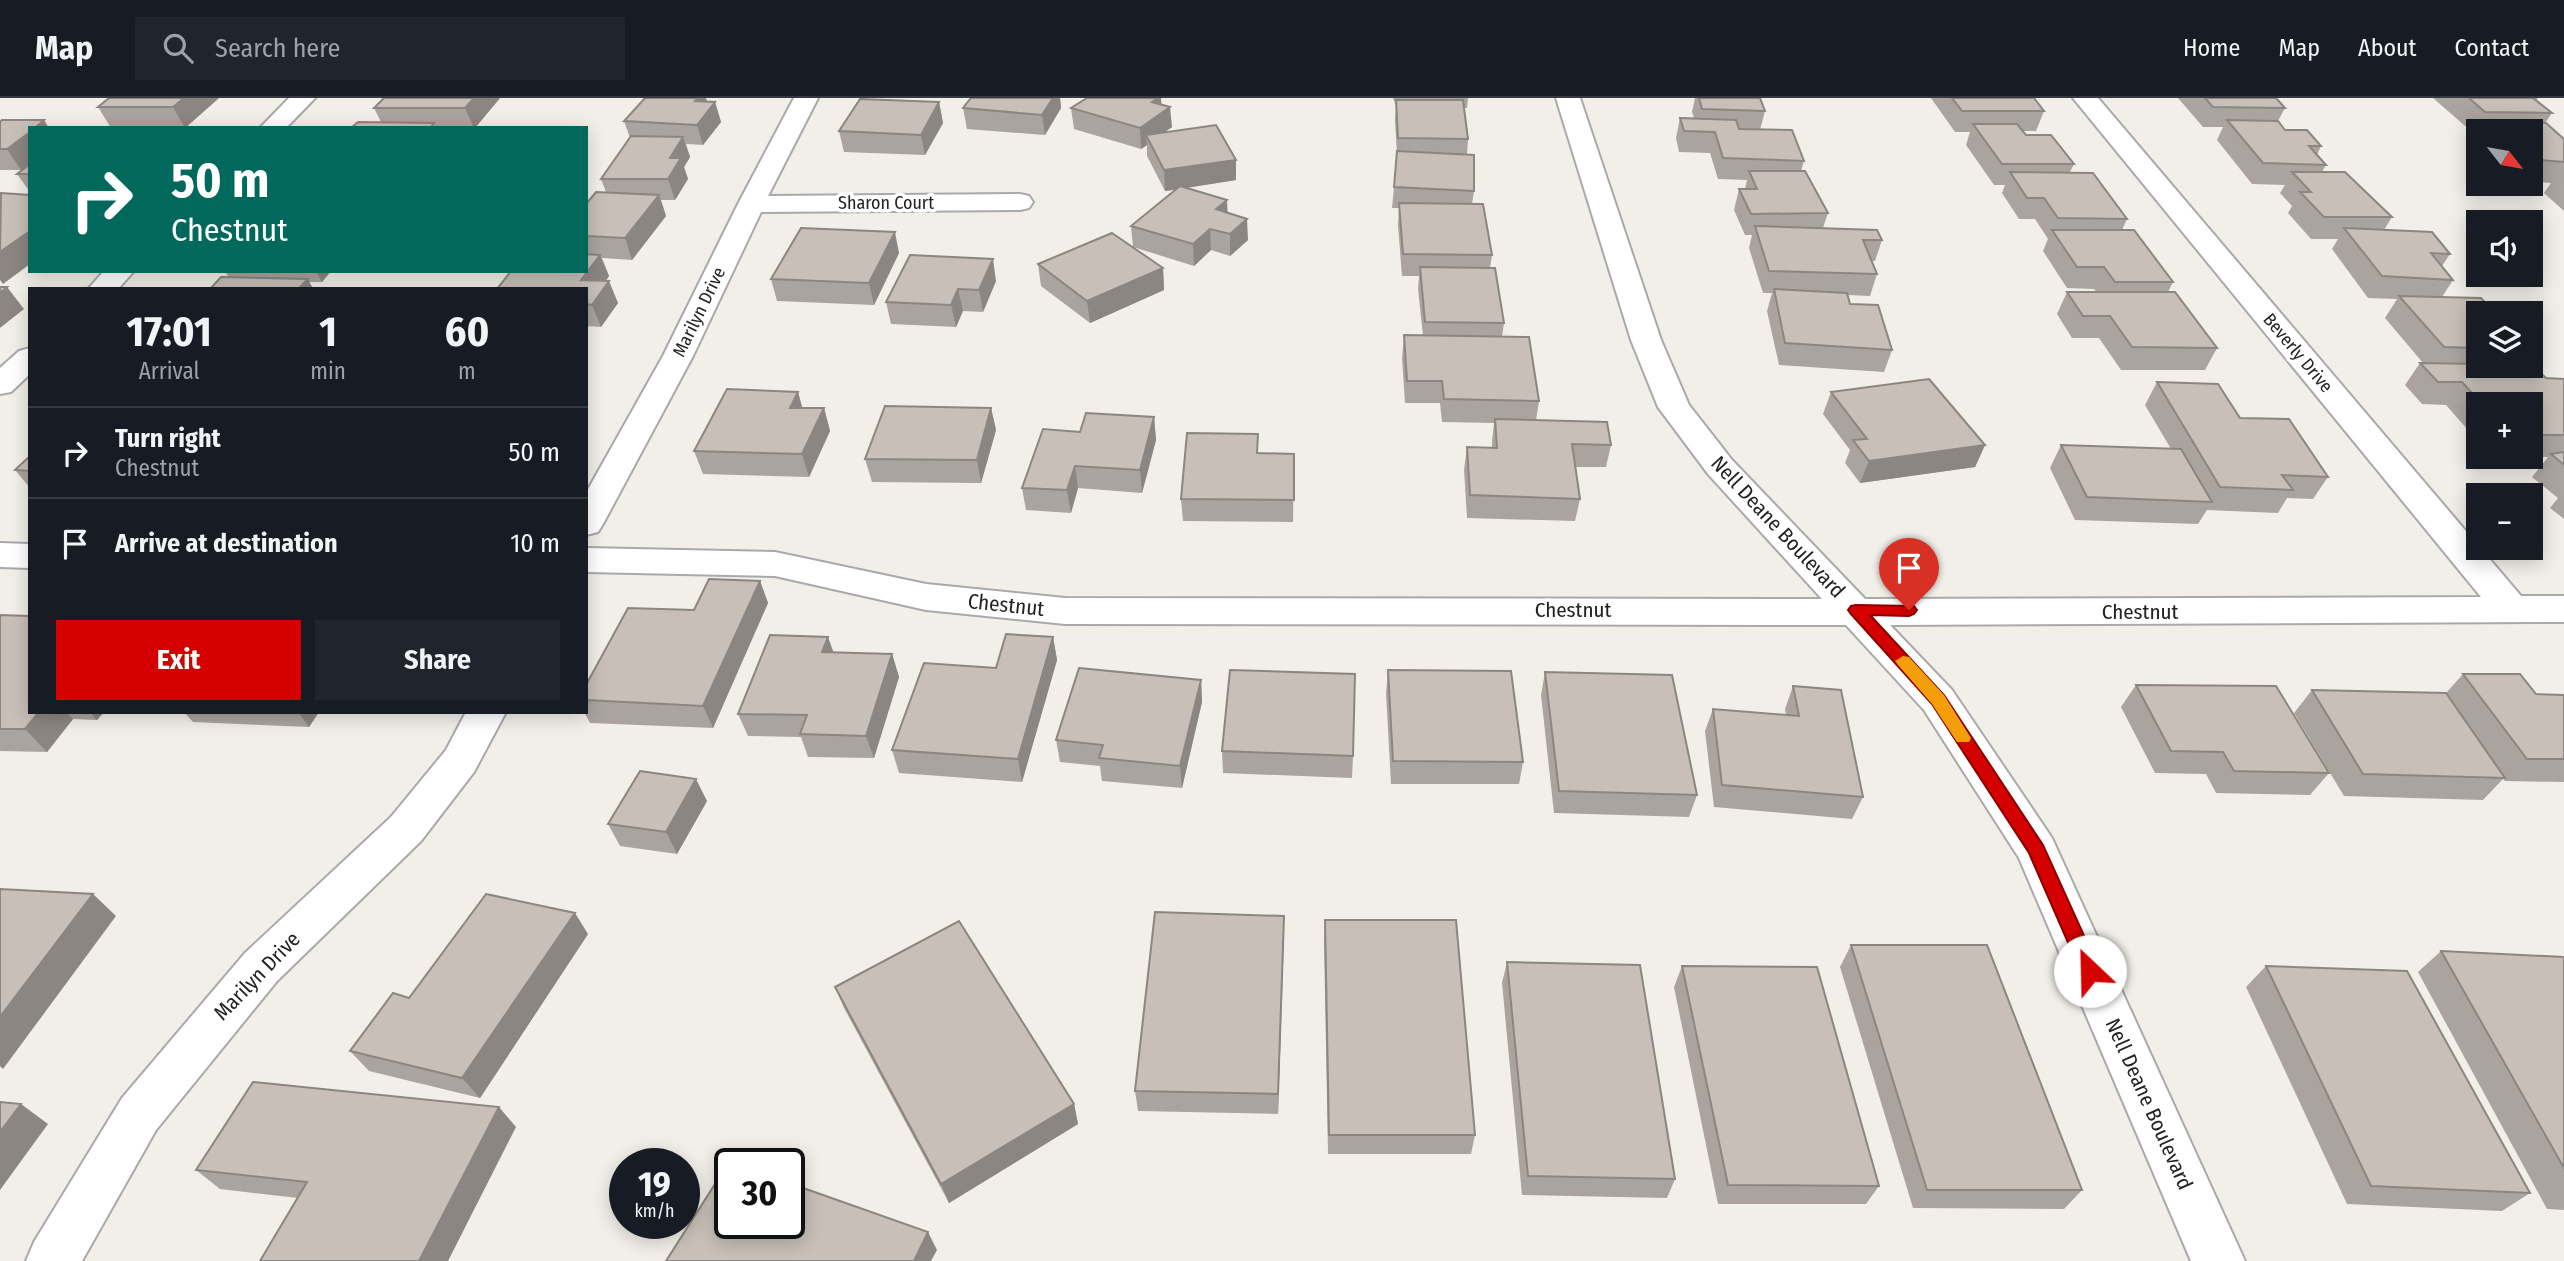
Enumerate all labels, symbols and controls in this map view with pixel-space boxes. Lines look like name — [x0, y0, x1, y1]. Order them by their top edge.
search box — [135, 17, 625, 80]
text: Map — [35, 28, 93, 68]
icon: search — [159, 29, 197, 67]
text: Search here — [215, 33, 340, 64]
text: Home — [2183, 34, 2240, 62]
text: Map — [2278, 34, 2320, 62]
text: About — [2358, 34, 2416, 62]
text: Contact — [2454, 34, 2529, 62]
north arrow — [2466, 119, 2543, 196]
map controls — [2466, 119, 2543, 560]
text: 50 m — [171, 151, 269, 210]
icon: right — [56, 154, 147, 245]
street label: Sharon Court — [838, 192, 934, 214]
button: sound — [2466, 210, 2543, 287]
text: Chestnut — [171, 211, 288, 249]
street label: Marilyn Drive — [668, 264, 730, 360]
button: layers — [2466, 301, 2543, 378]
text: 17:01 — [127, 307, 212, 357]
text: 1 — [319, 307, 337, 357]
text: 60 — [444, 307, 489, 357]
street label: Beverly Drive — [2258, 309, 2338, 397]
text: Arrival — [139, 357, 200, 385]
text: min — [310, 357, 346, 385]
text: m — [458, 357, 476, 385]
button: + — [2466, 392, 2543, 469]
text: Turn right — [115, 423, 221, 454]
icon: right — [56, 434, 94, 472]
text: 50 m — [508, 437, 560, 468]
street label: Nell Deane Boulevard — [1705, 451, 1851, 603]
text: Chestnut — [115, 454, 199, 482]
button: − — [2466, 483, 2543, 560]
icon: arrive — [56, 525, 94, 563]
text: Arrive at destination — [115, 528, 338, 559]
text: 10 m — [510, 528, 560, 559]
pin — [1879, 538, 1939, 610]
icon: arrive — [1890, 549, 1928, 587]
street label: Chestnut — [967, 588, 1046, 622]
street label: Chestnut — [1535, 597, 1611, 623]
street label: Chestnut — [2102, 599, 2178, 625]
button: Exit — [56, 620, 301, 700]
button: Share — [315, 620, 560, 700]
street label: Marilyn Drive — [208, 926, 306, 1026]
position arrow — [2053, 934, 2127, 1008]
street label: Nell Deane Boulevard — [2100, 1014, 2198, 1194]
speed limit sign: 30 — [714, 1148, 805, 1239]
text: 19 — [638, 1163, 671, 1205]
text: km/h — [634, 1200, 675, 1222]

